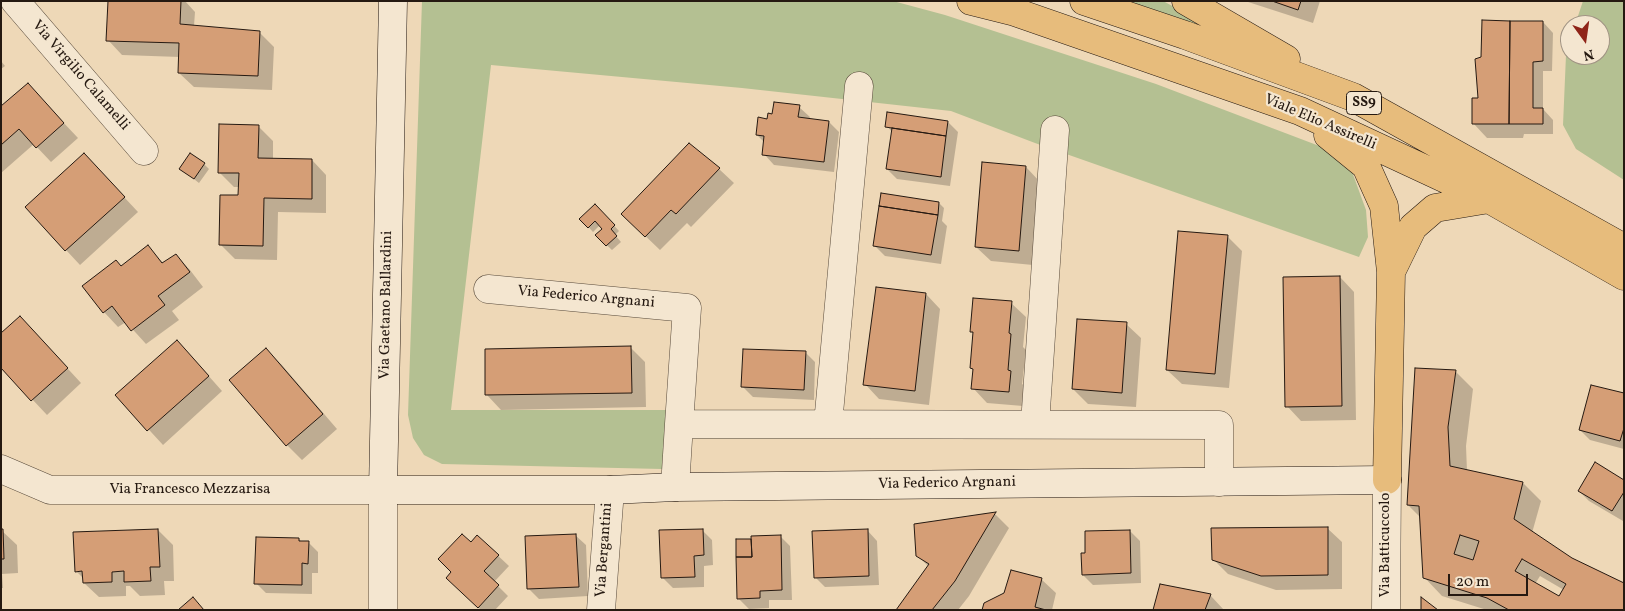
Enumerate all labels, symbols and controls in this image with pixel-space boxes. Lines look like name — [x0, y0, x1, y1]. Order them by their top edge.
north arrow — [1560, 15, 1610, 65]
street label: Via Virgilio Calamelli — [27, 17, 133, 135]
text: N — [1581, 44, 1596, 65]
street label: Viale Elio Assirelli — [1261, 91, 1379, 155]
road number: SS9 — [1346, 92, 1382, 115]
street label: Via Gaetano Ballardini — [377, 230, 397, 380]
street label: Via Federico Argnani — [517, 283, 655, 313]
street label: Via Federico Argnani — [878, 474, 1016, 494]
street label: Via Francesco Mezzarisa — [109, 481, 271, 499]
street label: Via Batticuccolo — [1377, 493, 1395, 597]
street label: Via Bergantini — [593, 502, 617, 598]
scale bar — [1450, 564, 1530, 596]
text: 20 m — [1456, 572, 1489, 593]

